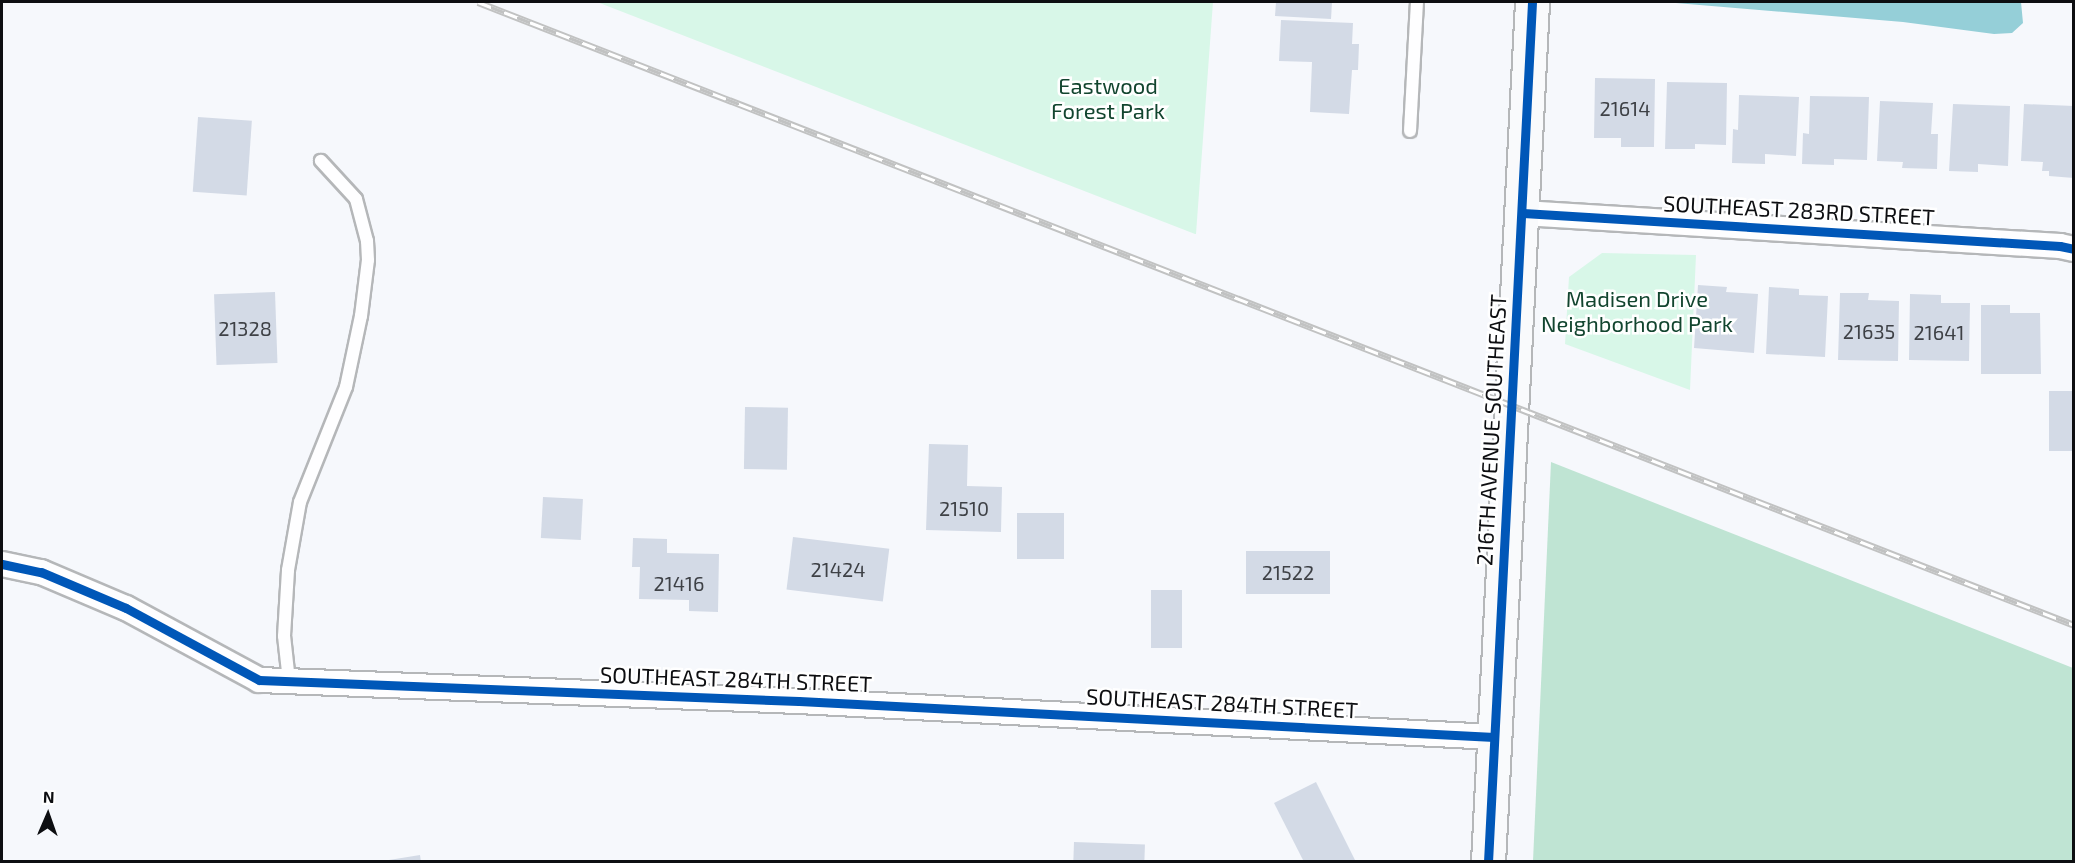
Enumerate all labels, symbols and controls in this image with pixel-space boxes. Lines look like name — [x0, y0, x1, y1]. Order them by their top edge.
park label: Eastwood Forest Park — [1051, 72, 1165, 124]
house number: 21614 — [1600, 96, 1650, 120]
street label: SOUTHEAST 283RD STREET — [1662, 190, 1936, 230]
park label: Madisen Drive Neighborhood Park — [1541, 285, 1733, 336]
street label: 216TH AVENUE SOUTHEAST — [1471, 293, 1511, 567]
house number: 21328 — [218, 316, 272, 340]
house number: 21635 — [1843, 319, 1895, 343]
house number: 21641 — [1914, 320, 1964, 344]
house number: 21510 — [939, 496, 989, 520]
house number: 21424 — [810, 557, 866, 581]
house number: 21522 — [1262, 560, 1314, 584]
house number: 21416 — [654, 571, 704, 595]
street label: SOUTHEAST 284TH STREET — [599, 661, 873, 697]
street label: SOUTHEAST 284TH STREET — [1085, 683, 1359, 723]
north arrow — [18, 785, 78, 845]
text: N — [43, 787, 55, 806]

